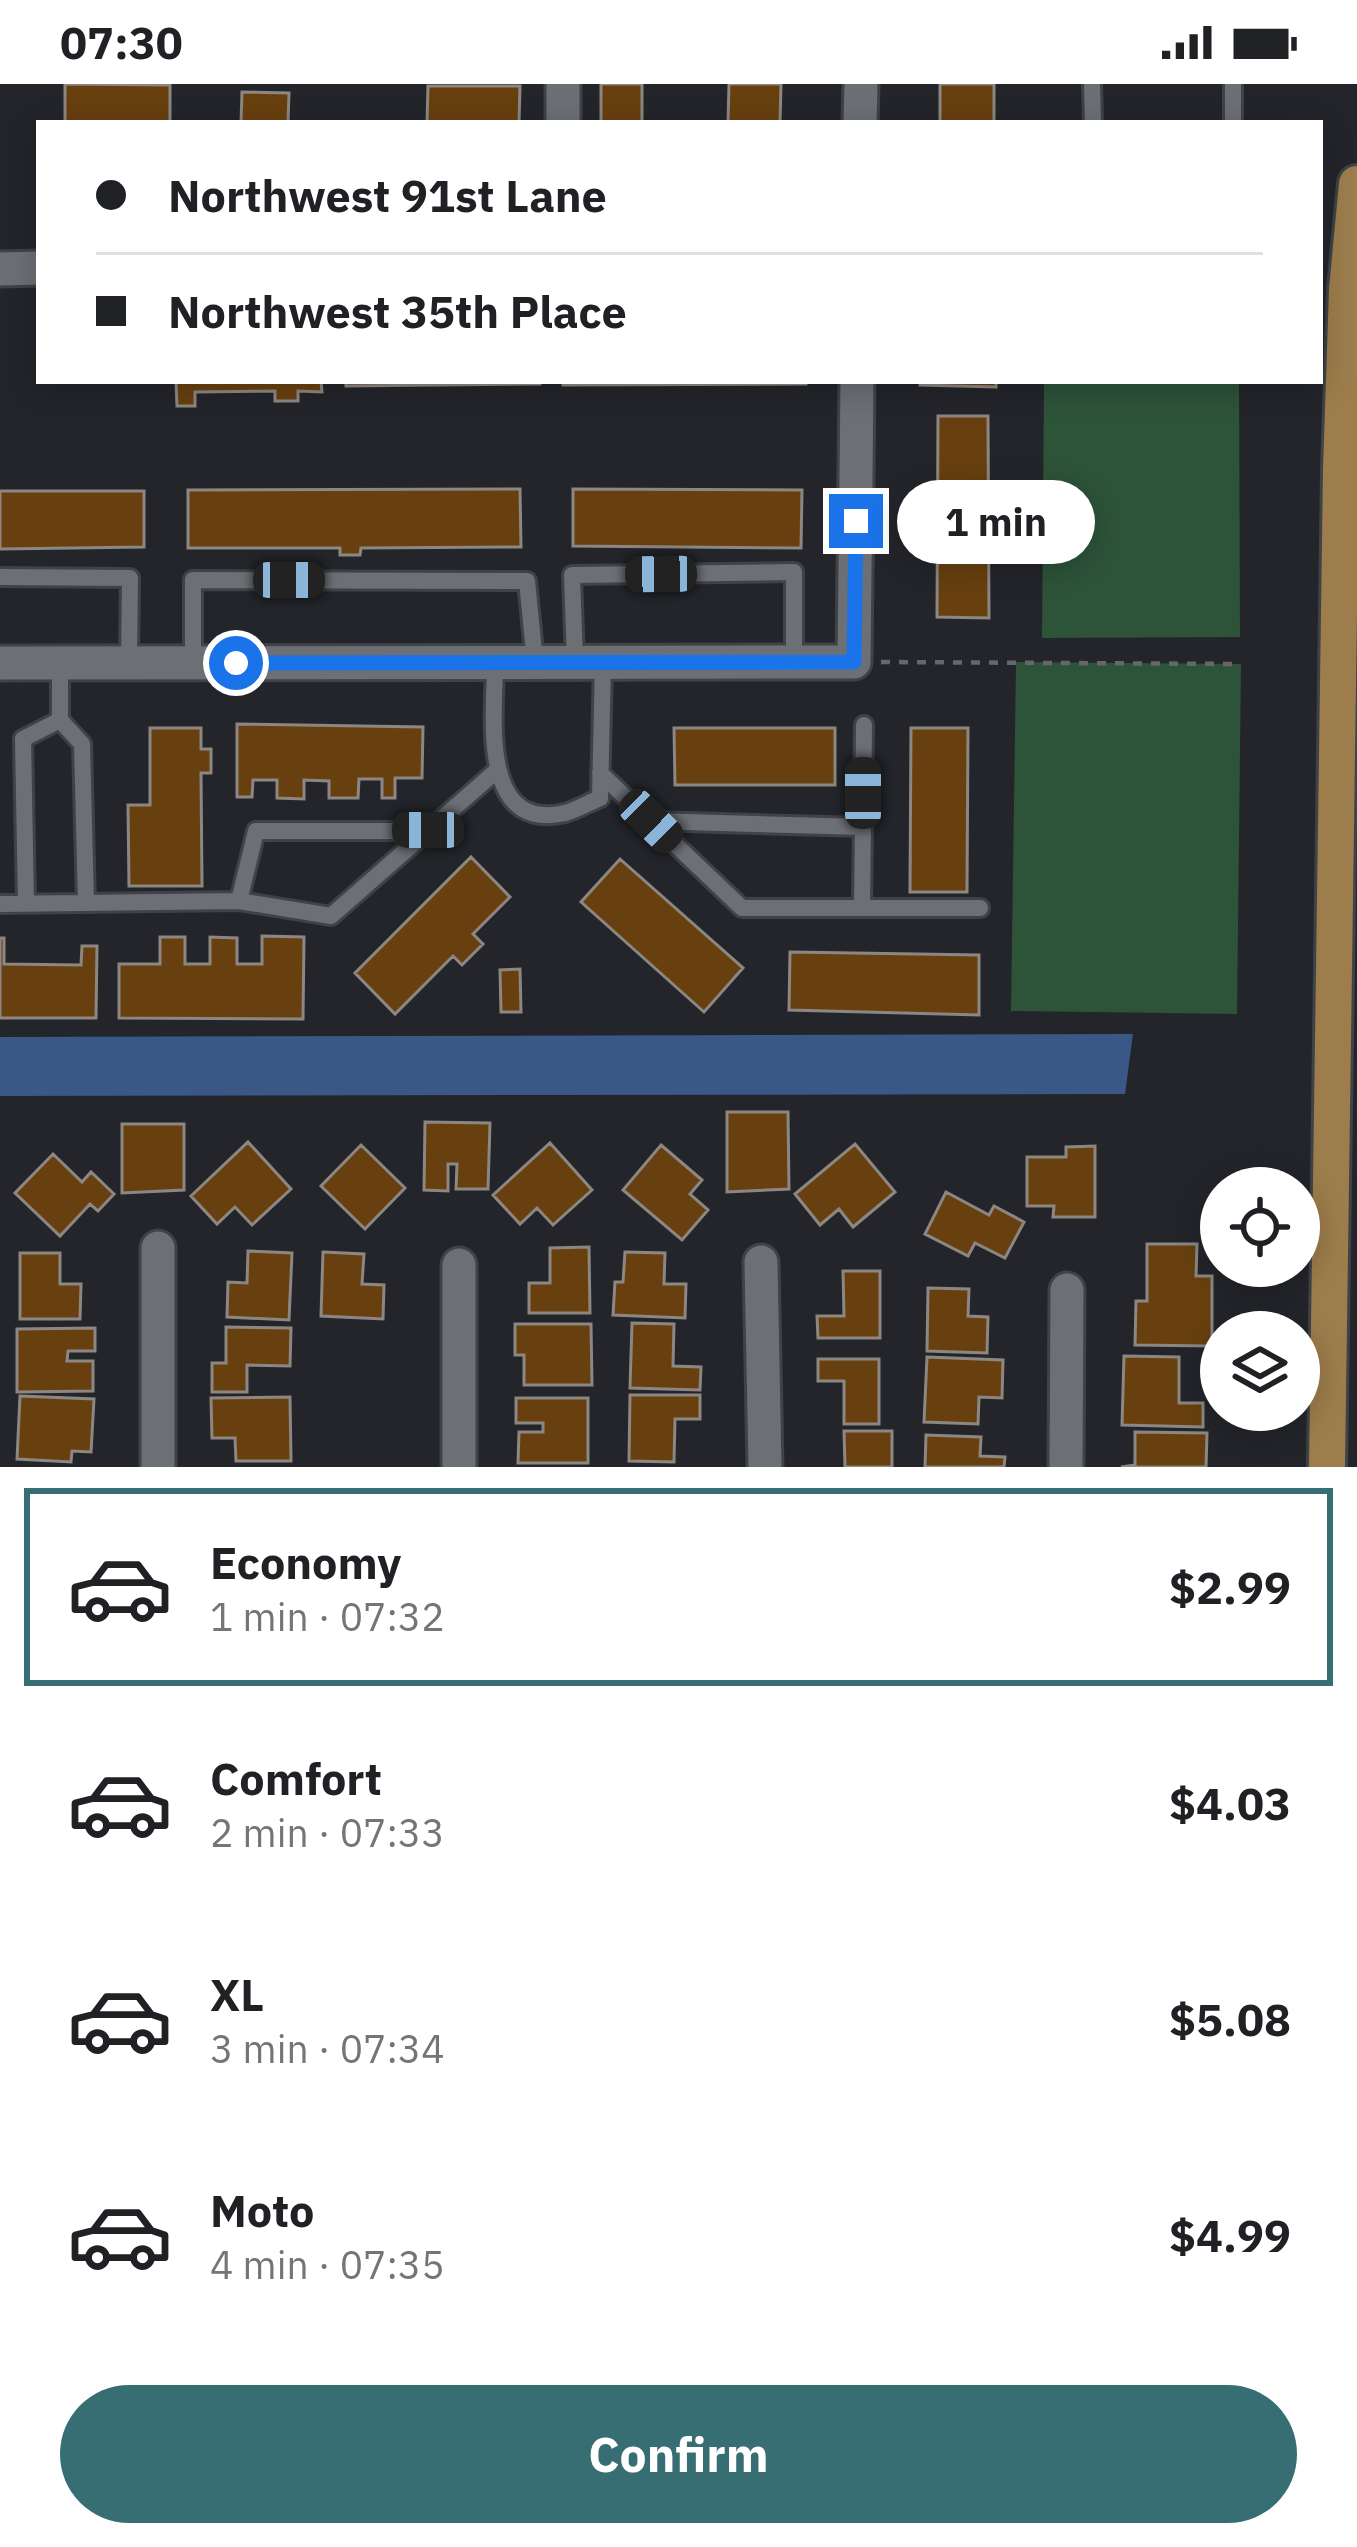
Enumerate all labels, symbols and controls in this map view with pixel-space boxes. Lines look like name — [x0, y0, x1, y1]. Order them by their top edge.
text: 07:30 — [60, 13, 183, 71]
text: Northwest 91st Lane — [168, 166, 607, 224]
text: Northwest 35th Place — [168, 282, 627, 340]
callout: 1 min — [898, 479, 1096, 563]
route end — [829, 494, 883, 548]
text: 1 min — [945, 496, 1047, 547]
car — [625, 555, 697, 593]
car — [253, 562, 325, 598]
route start — [209, 636, 263, 690]
car — [845, 757, 881, 829]
car — [613, 783, 689, 859]
car — [392, 812, 464, 848]
map controls — [1200, 1167, 1320, 1431]
button: locate — [1200, 1167, 1320, 1287]
button: layers — [1200, 1311, 1320, 1431]
icon: car — [66, 1533, 174, 1641]
text: Economy — [210, 1533, 401, 1591]
text: $2.99 — [1169, 1558, 1291, 1616]
text: 1 min · 07:32 — [210, 1591, 445, 1642]
icon: car — [66, 1749, 174, 1857]
text: Comfort — [210, 1749, 382, 1807]
text: $4.03 — [1169, 1774, 1291, 1832]
text: 2 min · 07:33 — [210, 1807, 445, 1858]
icon: car — [66, 1965, 174, 2073]
text: XL — [210, 1965, 264, 2023]
text: $5.08 — [1169, 1990, 1291, 2048]
text: 3 min · 07:34 — [210, 2023, 445, 2074]
icon: car — [66, 2181, 174, 2289]
text: Moto — [210, 2181, 314, 2239]
text: $4.99 — [1169, 2206, 1291, 2264]
text: 4 min · 07:35 — [210, 2239, 445, 2290]
button: Confirm — [60, 2385, 1297, 2523]

